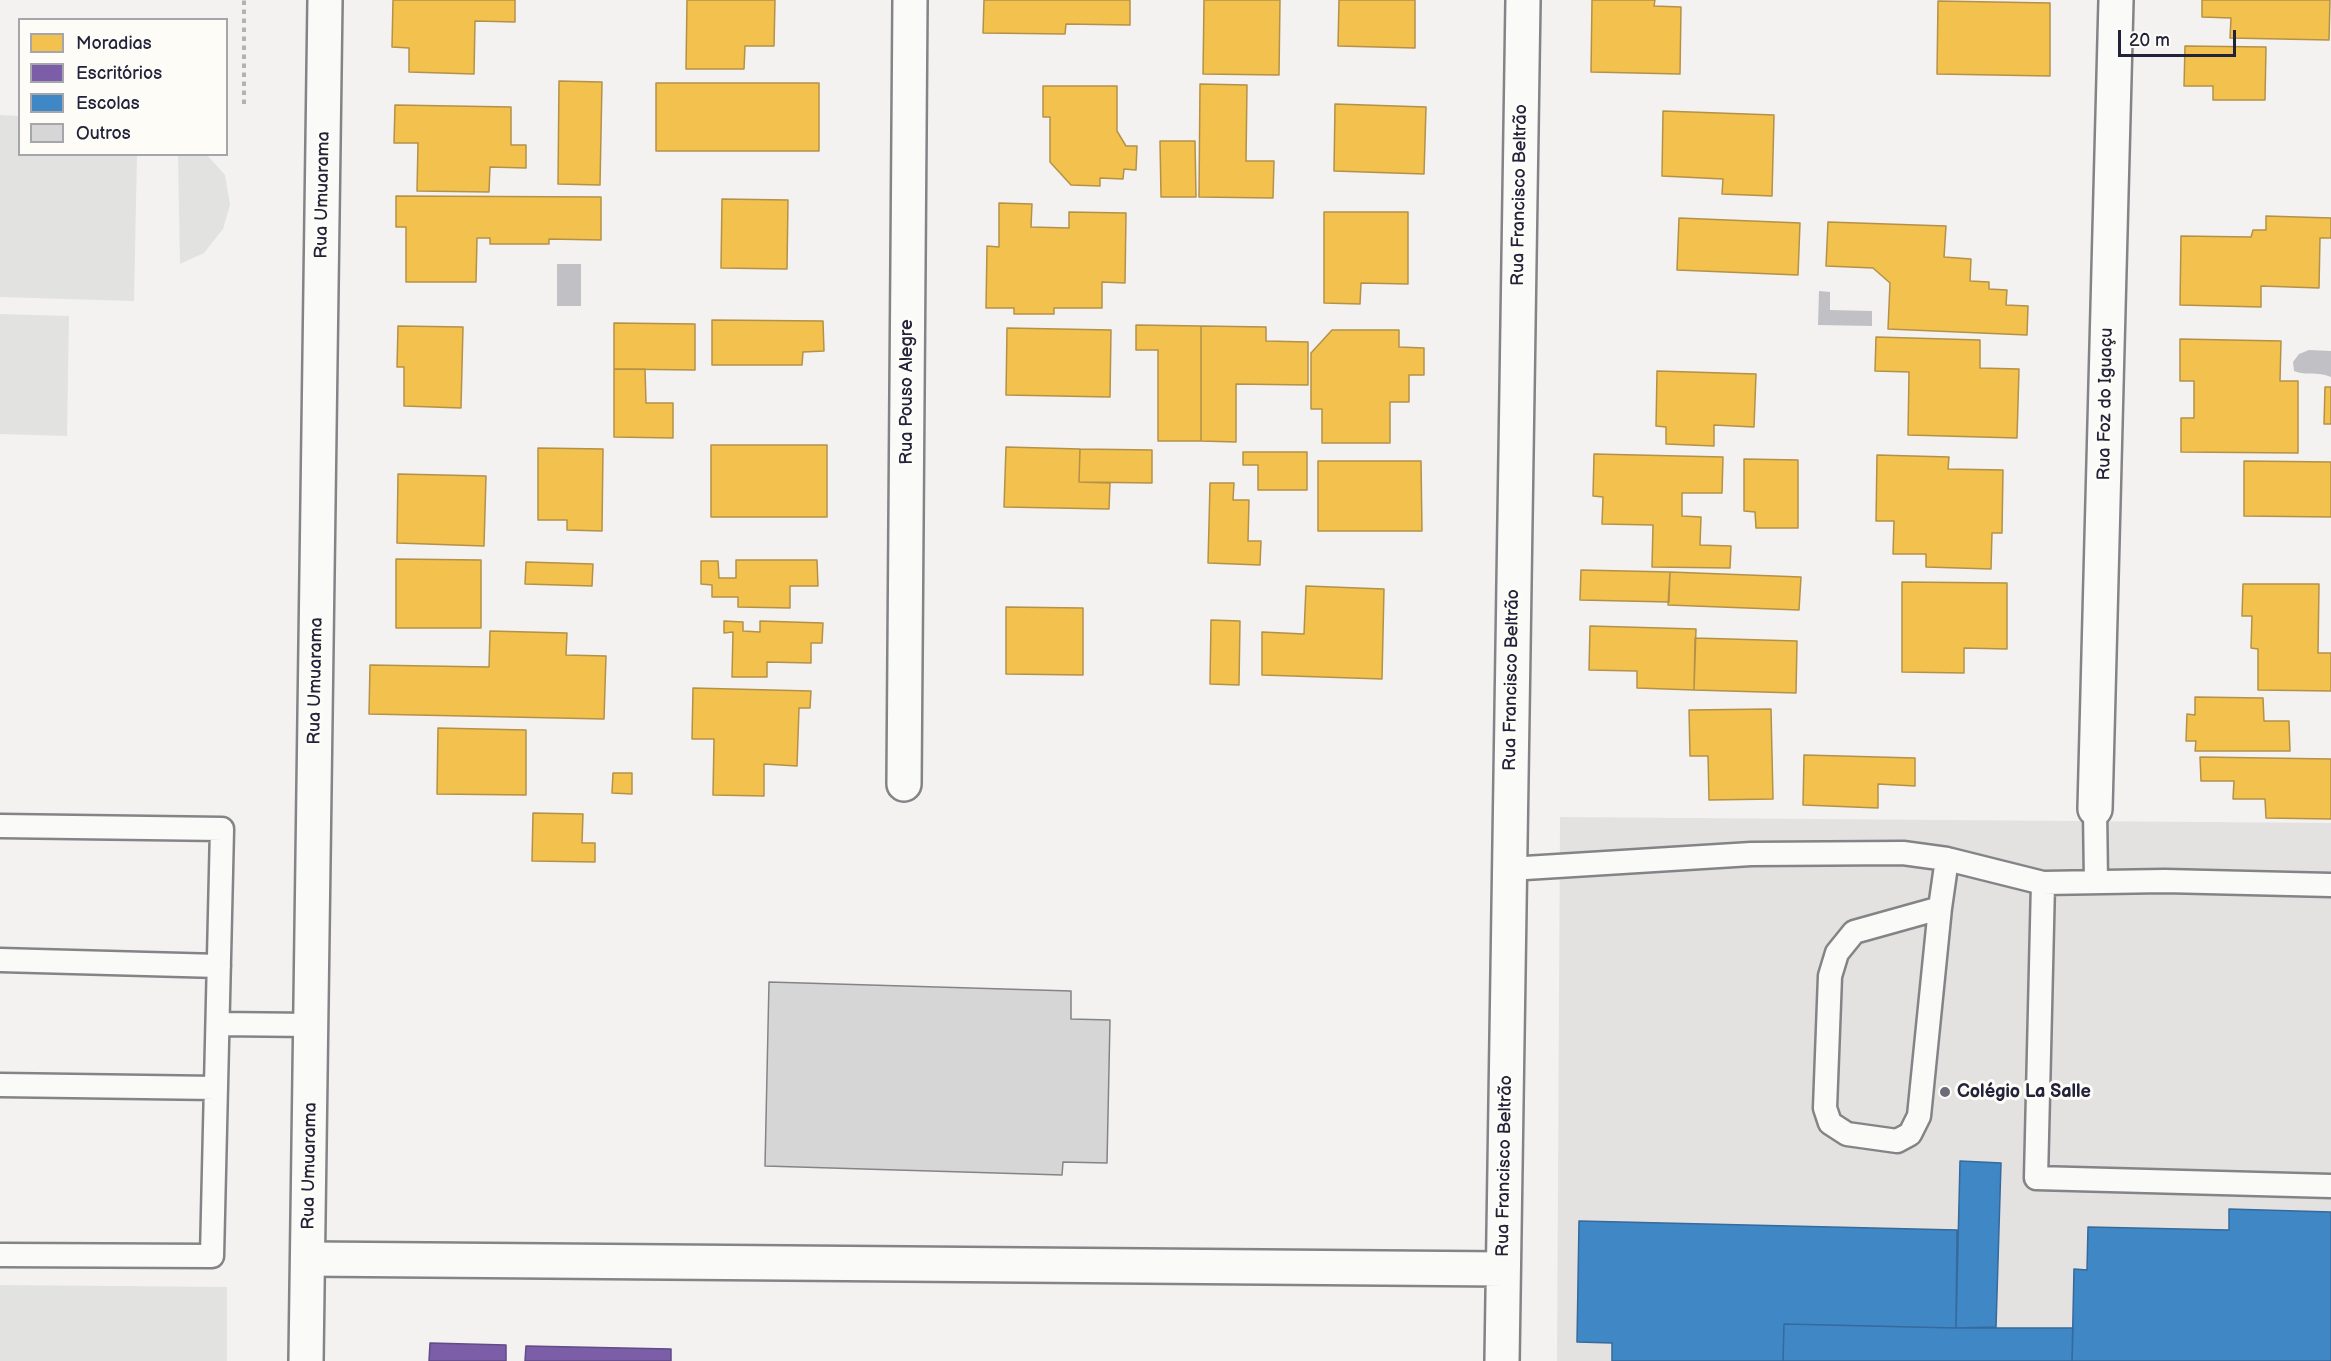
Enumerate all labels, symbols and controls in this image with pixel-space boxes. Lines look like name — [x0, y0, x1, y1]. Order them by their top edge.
legend — [18, 18, 228, 156]
scale bar — [2121, 18, 2240, 56]
text: 20 m — [2129, 30, 2170, 51]
text: Moradias — [76, 33, 152, 54]
text: Escritórios — [76, 63, 162, 84]
text: Escolas — [76, 93, 140, 114]
street label: Rua Francisco Beltrão — [1508, 104, 1532, 286]
text: Outros — [76, 123, 131, 144]
street label: Rua Umuarama — [311, 131, 335, 259]
street label: Rua Pouso Alegre — [896, 319, 918, 465]
street label: Rua Foz do Iguaçu — [2094, 327, 2118, 481]
street label: Rua Francisco Beltrão — [1500, 589, 1524, 771]
street label: Rua Umuarama — [304, 617, 328, 745]
street label: Rua Francisco Beltrão — [1493, 1075, 1517, 1257]
place label: Colégio La Salle — [1957, 1081, 2091, 1103]
marker: Colégio La Salle — [1938, 1085, 1952, 1099]
street label: Rua Umuarama — [298, 1102, 322, 1230]

